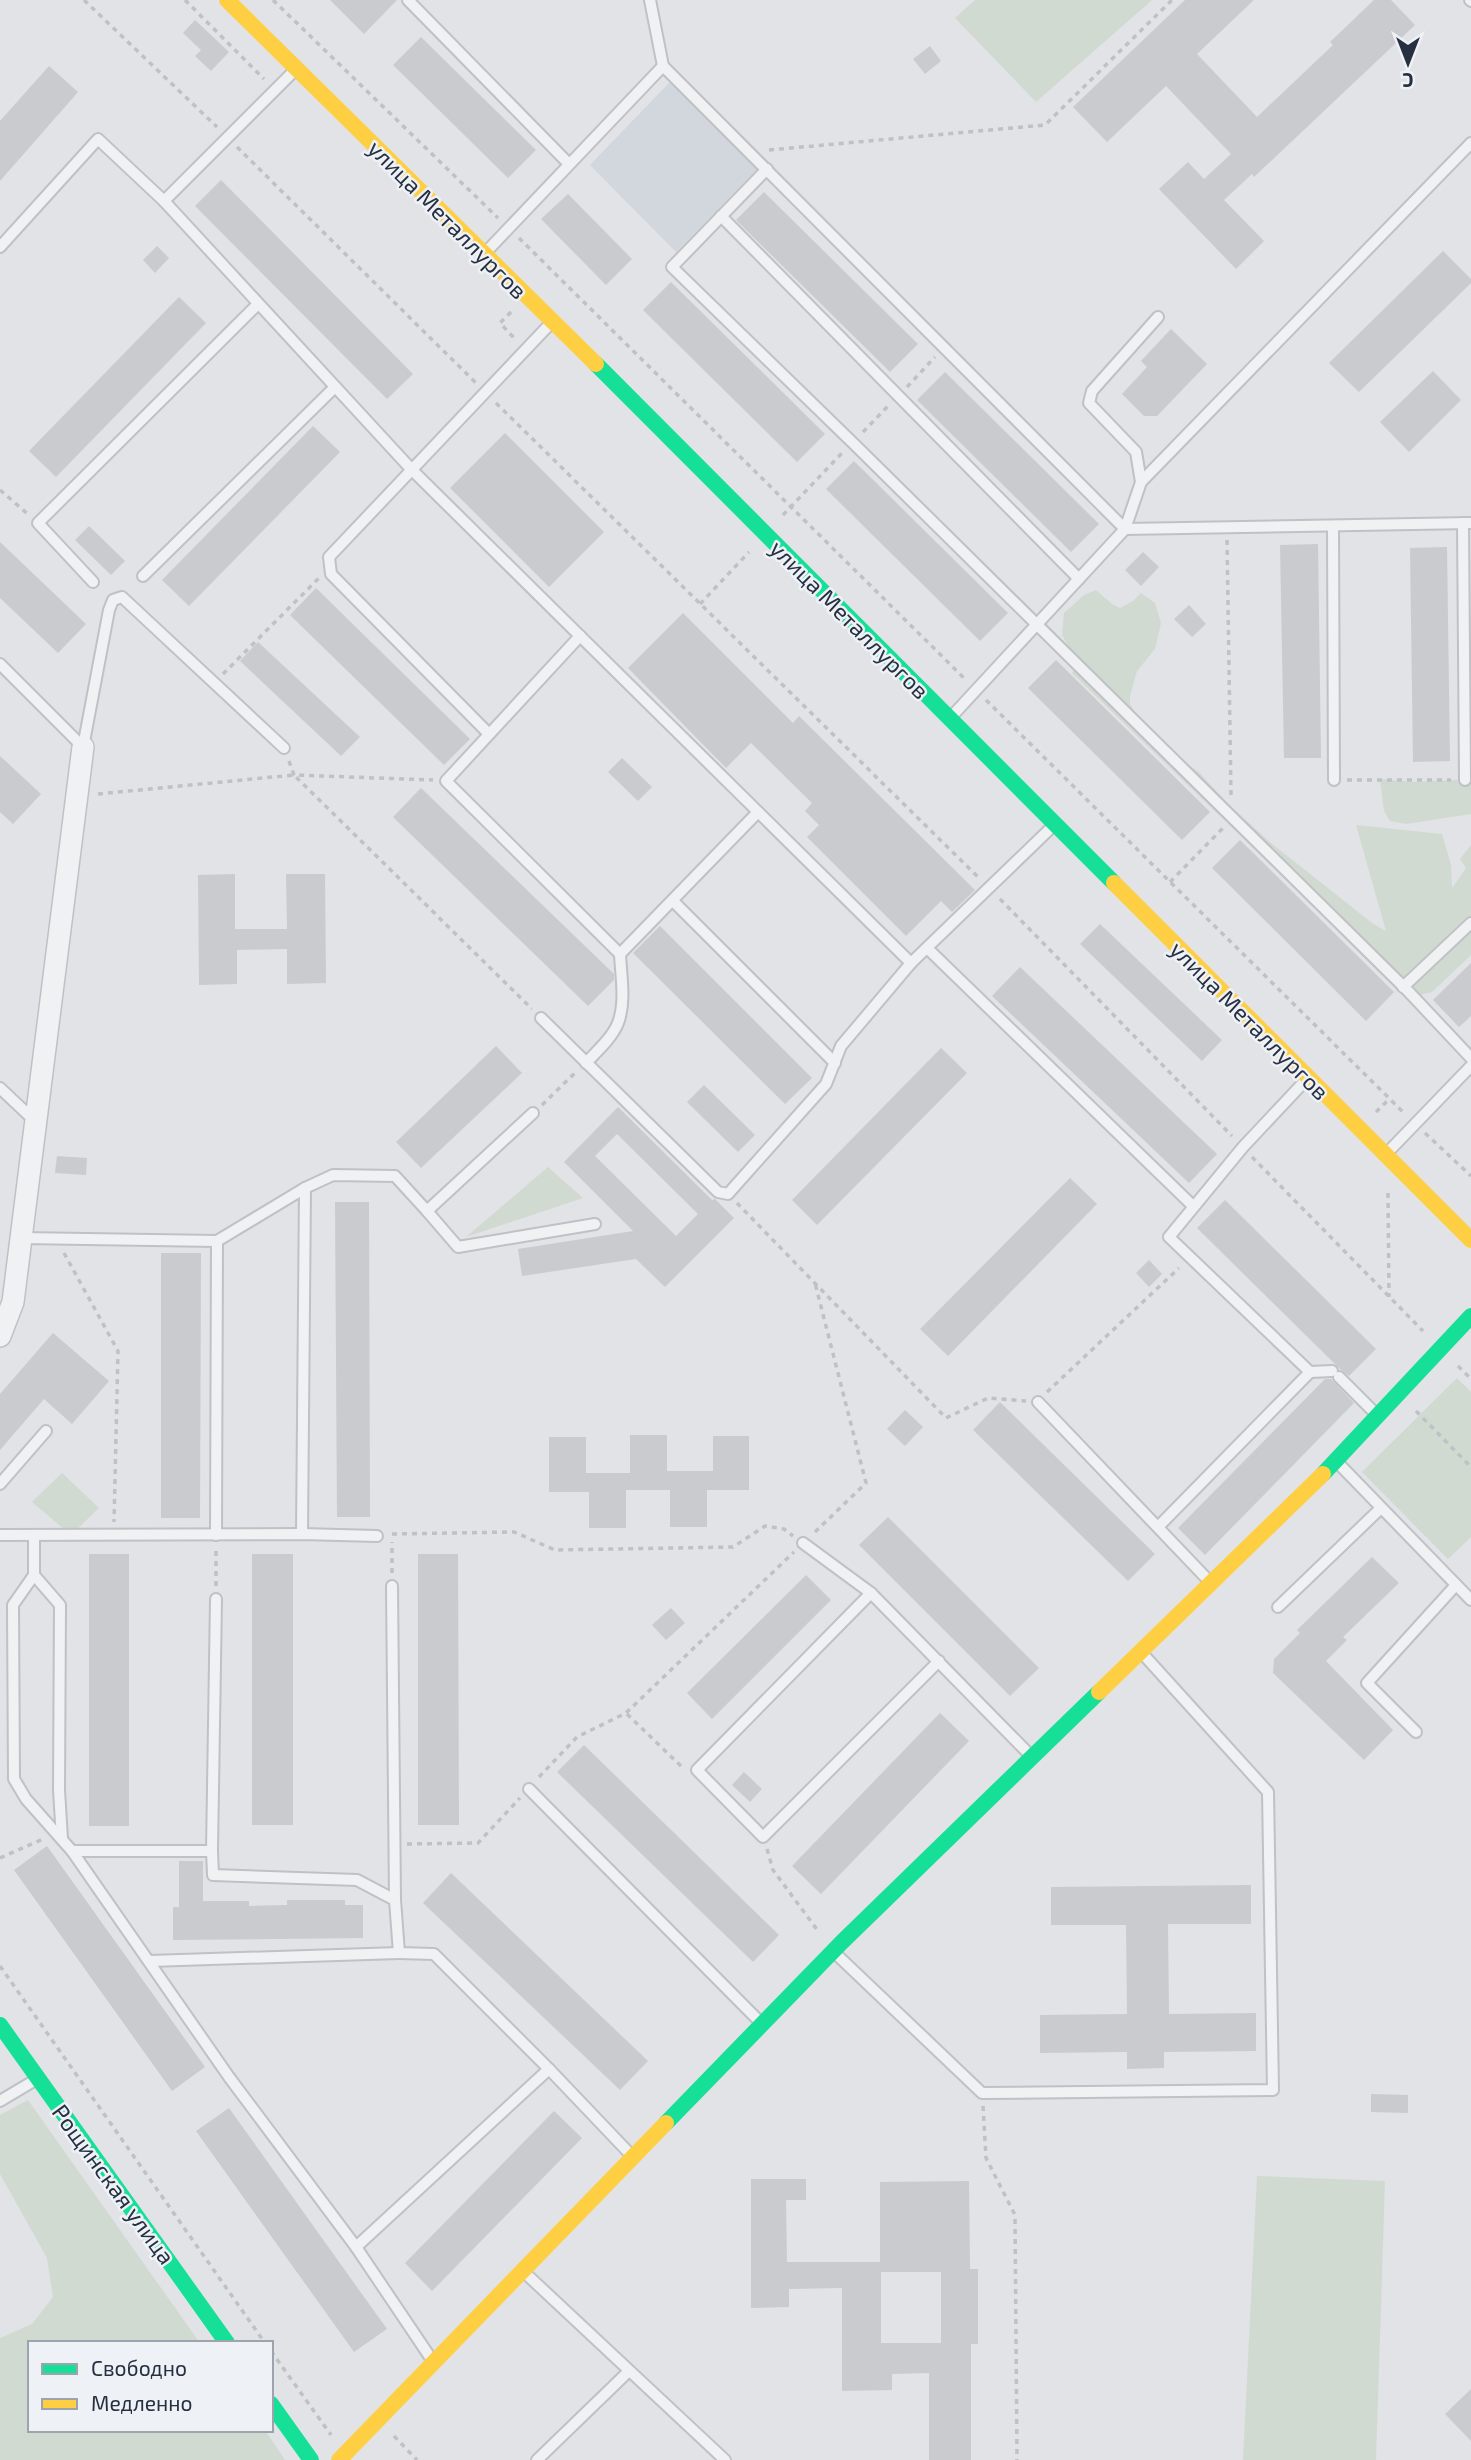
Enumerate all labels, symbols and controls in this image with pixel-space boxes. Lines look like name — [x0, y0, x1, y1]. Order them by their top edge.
north arrow — [1373, 28, 1443, 98]
text: С — [1402, 69, 1414, 92]
street label: улица Металлургов — [362, 134, 533, 305]
street label: улица Металлургов — [764, 534, 935, 705]
street label: улица Металлургов — [1164, 935, 1335, 1106]
street label: Рощинская улица — [46, 2099, 181, 2270]
legend — [28, 2341, 273, 2432]
text: Свободно — [91, 2355, 187, 2380]
text: Медленно — [91, 2390, 193, 2415]

